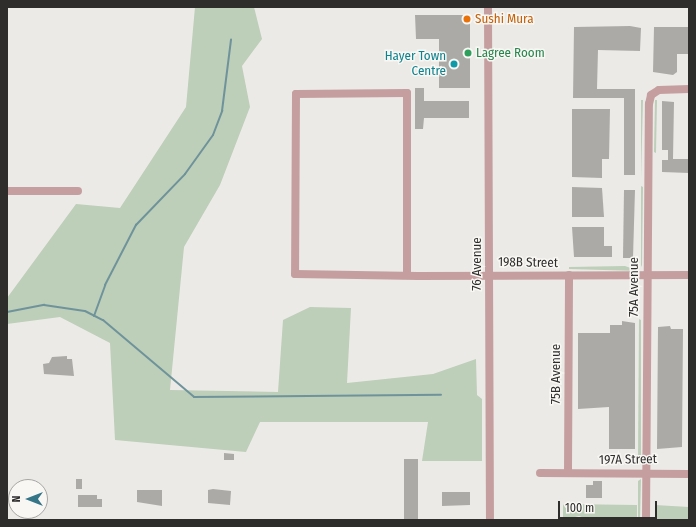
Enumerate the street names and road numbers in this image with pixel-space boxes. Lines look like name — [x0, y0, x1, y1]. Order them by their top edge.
street label: 76 Avenue — [469, 237, 485, 291]
street label: 198B Street — [498, 255, 558, 271]
street label: 75A Avenue — [626, 257, 642, 317]
street label: 75B Avenue — [548, 344, 564, 404]
street label: 197A Street — [599, 452, 657, 468]

